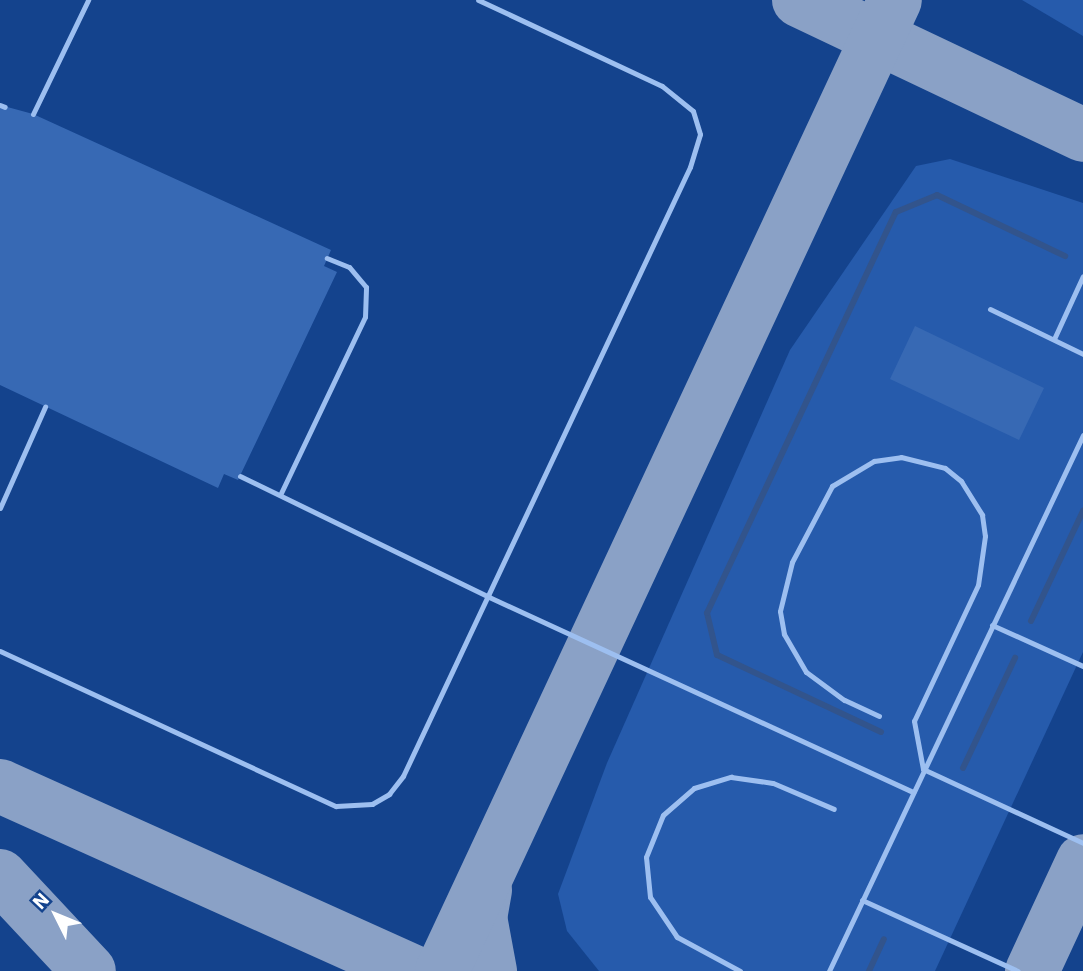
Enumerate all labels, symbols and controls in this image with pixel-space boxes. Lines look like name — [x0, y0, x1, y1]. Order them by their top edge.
north arrow — [21, 880, 91, 950]
text: N — [27, 887, 54, 914]

